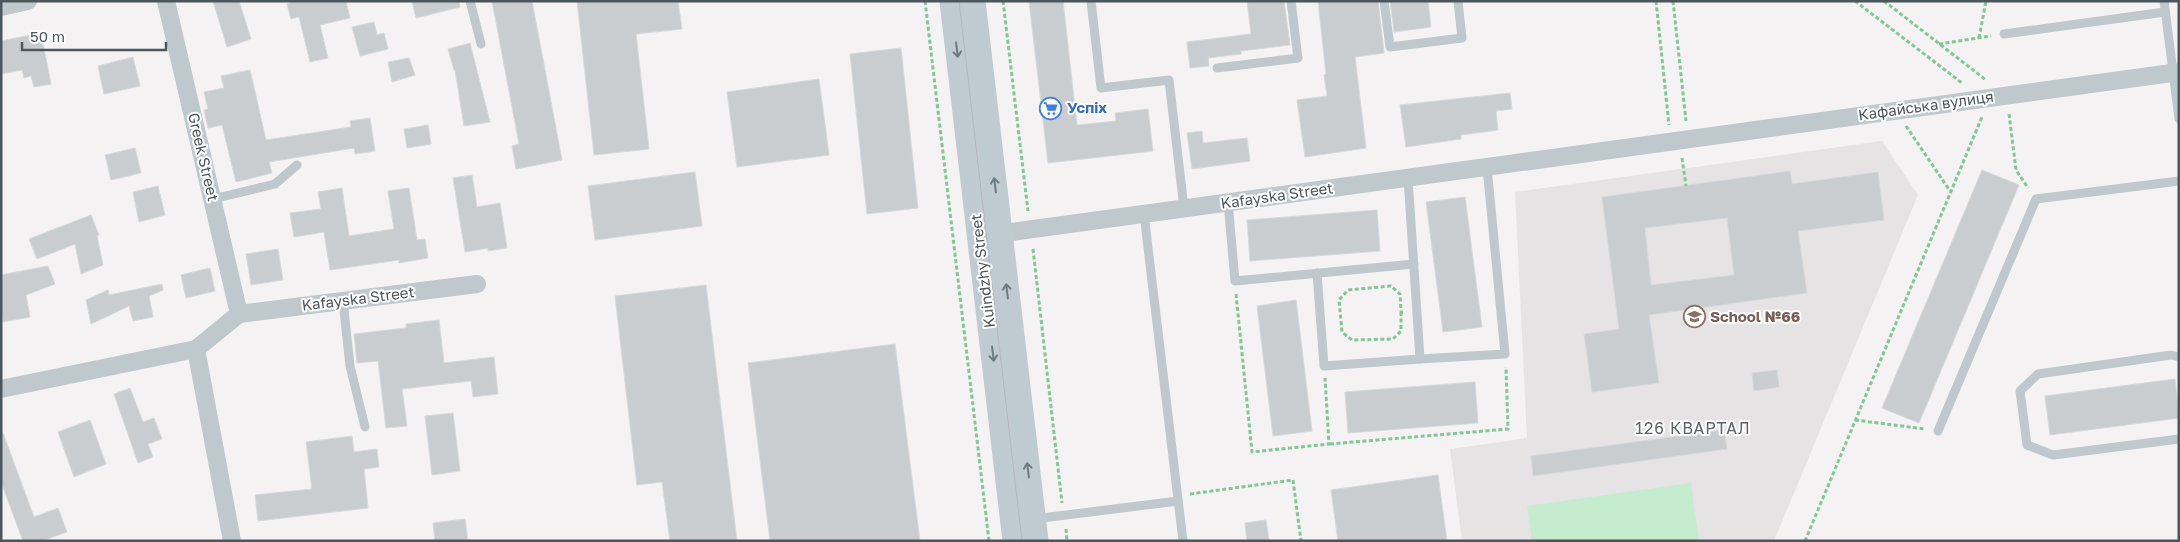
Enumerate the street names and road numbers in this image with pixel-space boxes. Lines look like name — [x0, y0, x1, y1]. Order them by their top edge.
street label: Кафайська вулиця — [1857, 87, 1995, 123]
street label: Greek Street — [185, 111, 223, 203]
street label: Kafayska Street — [1219, 178, 1334, 212]
street label: Kuindzhy Street — [966, 213, 998, 329]
street label: Kafayska Street — [301, 282, 415, 314]

